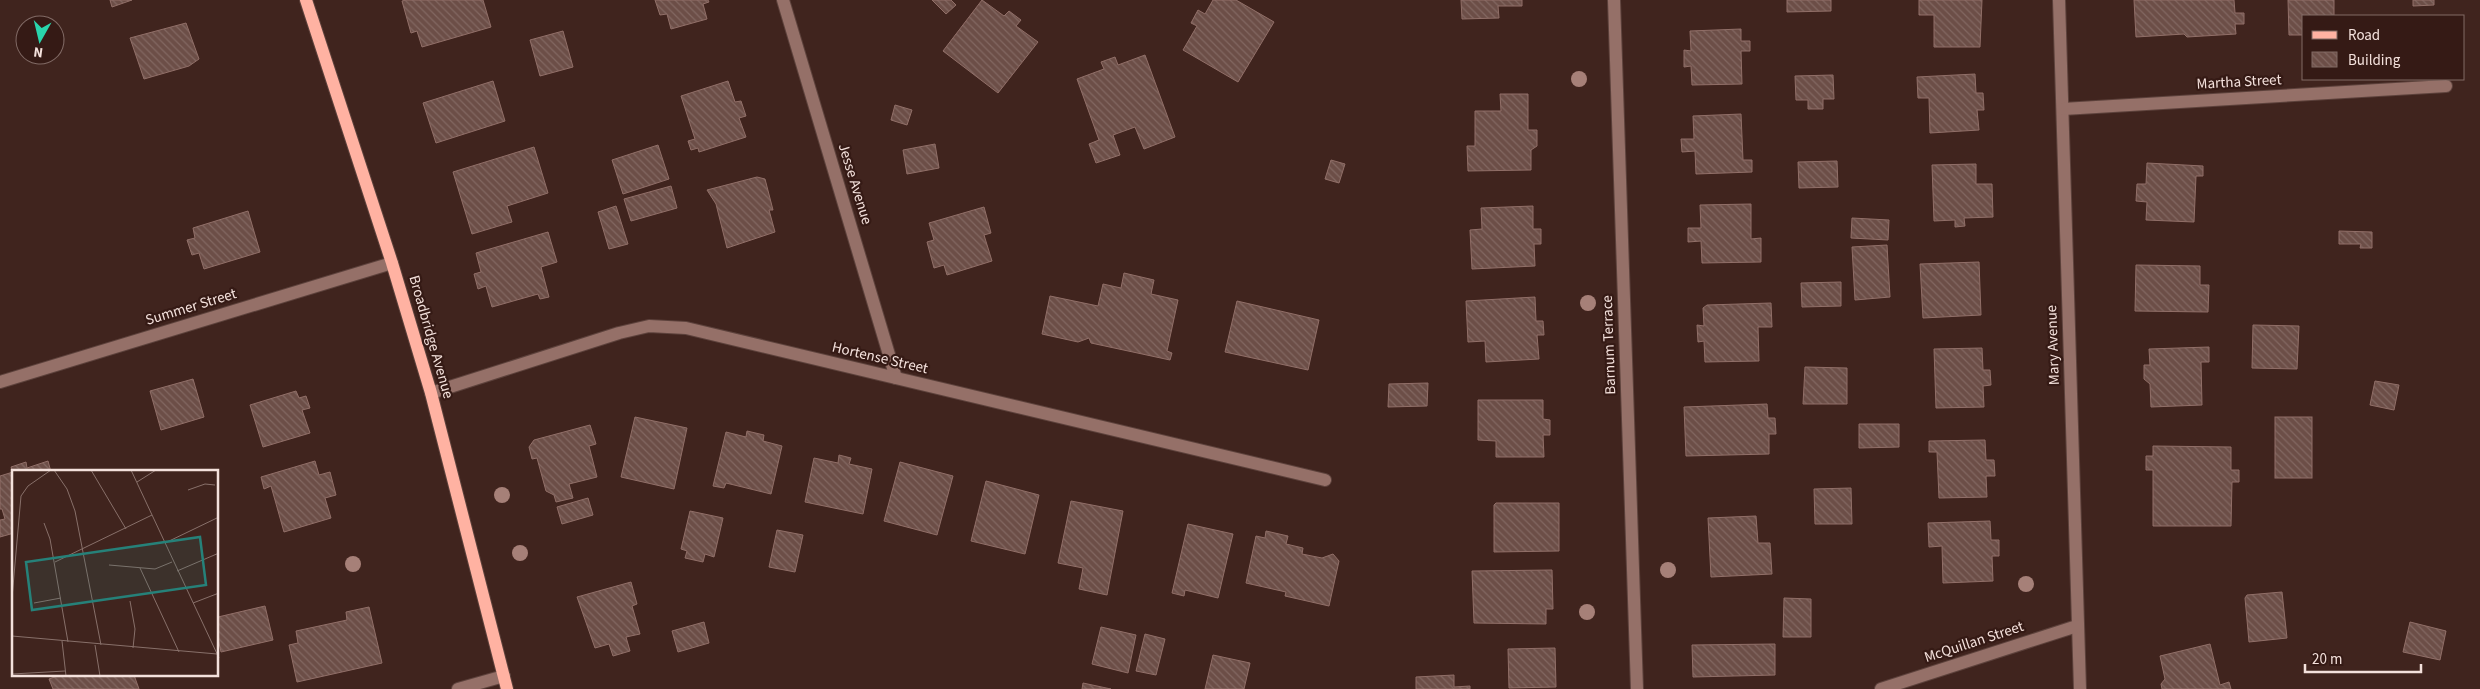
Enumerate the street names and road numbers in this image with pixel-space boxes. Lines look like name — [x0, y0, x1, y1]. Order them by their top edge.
street label: Martha Street — [2196, 69, 2282, 95]
street label: Jesse Avenue — [833, 141, 877, 227]
street label: Broadbridge Avenue — [403, 273, 459, 401]
street label: Summer Street — [143, 283, 239, 331]
street label: Barnum Terrace — [1597, 295, 1621, 395]
street label: Mary Avenue — [2041, 305, 2065, 385]
street label: Hortense Street — [830, 337, 930, 379]
street label: McQuillan Street — [1922, 616, 2026, 668]

